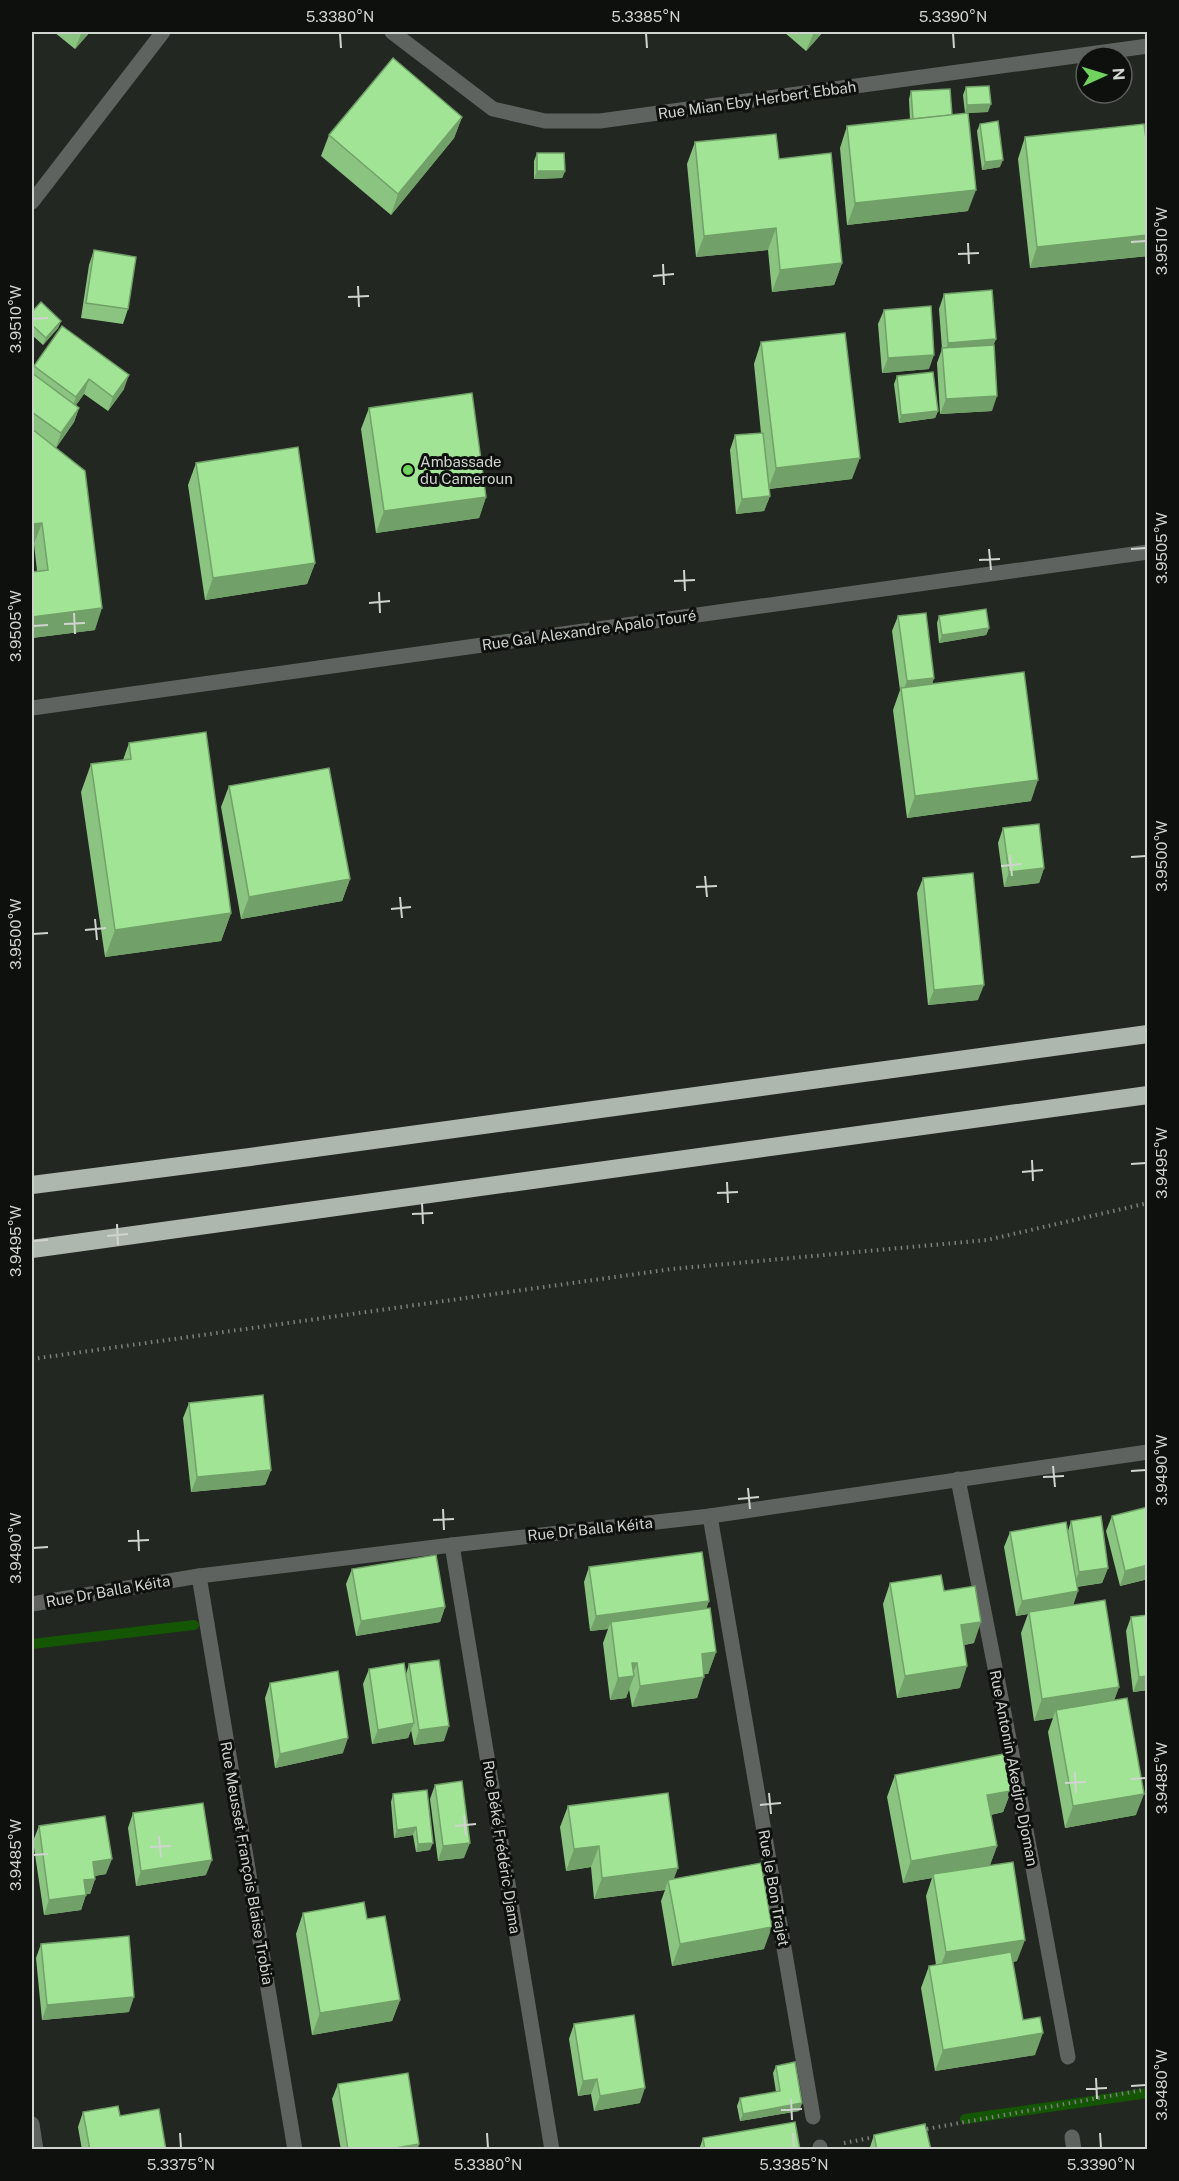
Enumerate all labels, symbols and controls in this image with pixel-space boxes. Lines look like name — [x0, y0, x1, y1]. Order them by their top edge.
text: 5.3380°N — [306, 8, 374, 25]
text: 5.3385°N — [611, 8, 681, 25]
text: 5.3390°N — [919, 8, 987, 25]
north arrow — [1074, 45, 1134, 105]
text: N — [1109, 67, 1128, 81]
street label: Rue Mian Eby Herbert Ebbah — [657, 78, 857, 122]
text: 3.9510°W — [1153, 207, 1170, 275]
text: 3.9510°W — [7, 285, 24, 353]
place label: Ambassade du Cameroun — [420, 453, 513, 487]
marker: Ambassade du Cameroun — [401, 463, 415, 477]
text: 3.9505°W — [1153, 512, 1170, 584]
text: 3.9505°W — [7, 590, 24, 662]
street label: Rue Gal Alexandre Apalo Touré — [481, 607, 697, 653]
text: 3.9500°W — [1153, 820, 1170, 892]
text: 3.9500°W — [7, 898, 24, 970]
text: 3.9495°W — [1153, 1127, 1170, 1199]
text: 3.9495°W — [7, 1205, 24, 1277]
text: 3.9490°W — [1153, 1434, 1170, 1506]
text: 3.9490°W — [7, 1512, 24, 1584]
street label: Rue Dr Balla Kéita — [527, 1514, 653, 1544]
street label: Rue Dr Balla Kéita — [45, 1572, 171, 1610]
street label: Rue Antonin Akedjro Djoman — [987, 1669, 1041, 1867]
street label: Rue Meusset François Blaise Trobia — [217, 1740, 277, 1986]
text: 3.9485°W — [1153, 1742, 1170, 1814]
street label: Rue Béké Frédéric Djama — [480, 1759, 524, 1935]
text: 3.9485°W — [7, 1819, 24, 1891]
street label: Rue le Bon Trajet — [755, 1828, 793, 1948]
text: 3.9480°W — [1153, 2049, 1170, 2121]
text: 5.3375°N — [147, 2156, 215, 2173]
text: 5.3380°N — [454, 2156, 522, 2173]
text: 5.3385°N — [759, 2156, 829, 2173]
text: 5.3390°N — [1067, 2156, 1135, 2173]

